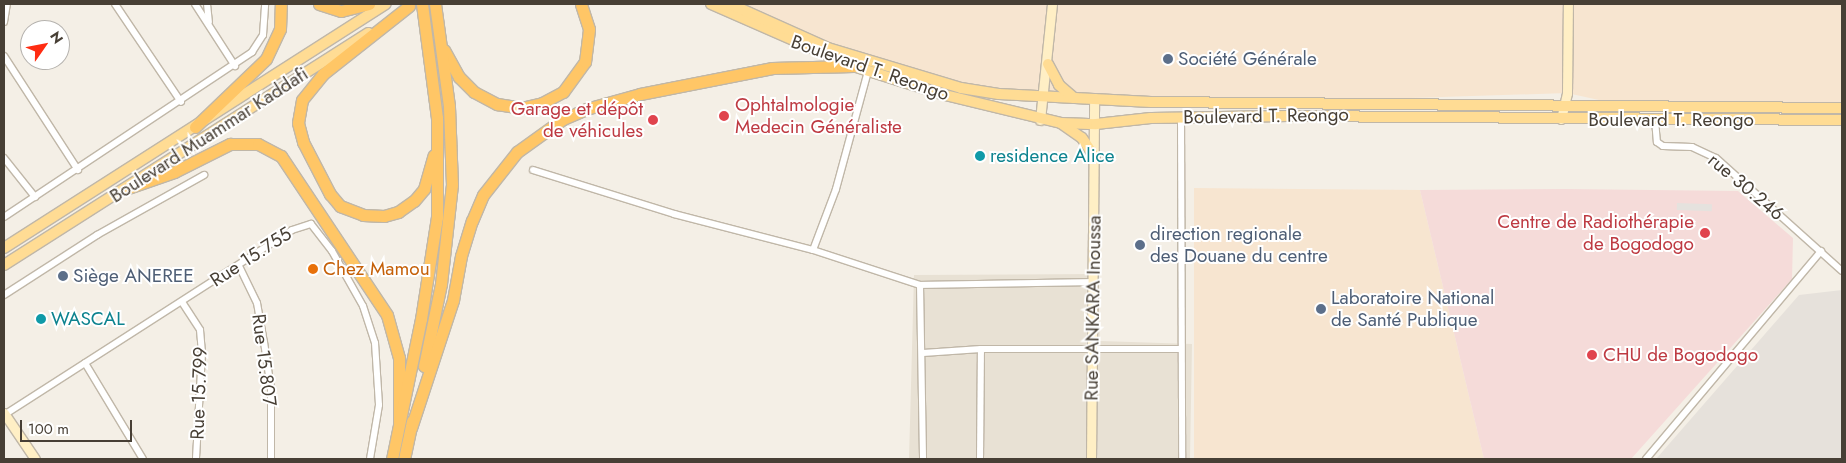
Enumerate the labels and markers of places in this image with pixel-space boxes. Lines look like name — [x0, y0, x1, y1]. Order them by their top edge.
place label: Société Générale — [1178, 48, 1317, 70]
marker: Société Générale — [1162, 53, 1174, 65]
place label: Ophtalmologie Medecin Généraliste — [735, 94, 902, 138]
place label: Garage et dépôt de véhicules — [511, 98, 643, 142]
marker: Ophtalmologie Medecin Généraliste — [717, 109, 731, 123]
marker: Garage et dépôt de véhicules — [647, 114, 659, 126]
place label: residence Alice — [990, 145, 1114, 167]
marker: residence Alice — [974, 150, 986, 162]
place label: Centre de Radiothérapie de Bogodogo — [1497, 211, 1694, 255]
place label: direction regionale des Douane du centre — [1150, 223, 1328, 267]
marker: Centre de Radiothérapie de Bogodogo — [1698, 226, 1712, 240]
marker: direction regionale des Douane du centre — [1134, 239, 1146, 251]
place label: Chez Mamou — [323, 258, 430, 280]
marker: Chez Mamou — [307, 263, 319, 275]
place label: Siège ANEREE — [73, 265, 194, 287]
marker: Siège ANEREE — [57, 270, 69, 282]
place label: Laboratoire National de Santé Publique — [1331, 287, 1494, 331]
marker: Laboratoire National de Santé Publique — [1315, 303, 1327, 315]
place label: WASCAL — [51, 308, 125, 330]
marker: WASCAL — [35, 313, 47, 325]
place label: CHU de Bogodogo — [1603, 344, 1758, 366]
marker: CHU de Bogodogo — [1585, 348, 1599, 362]

